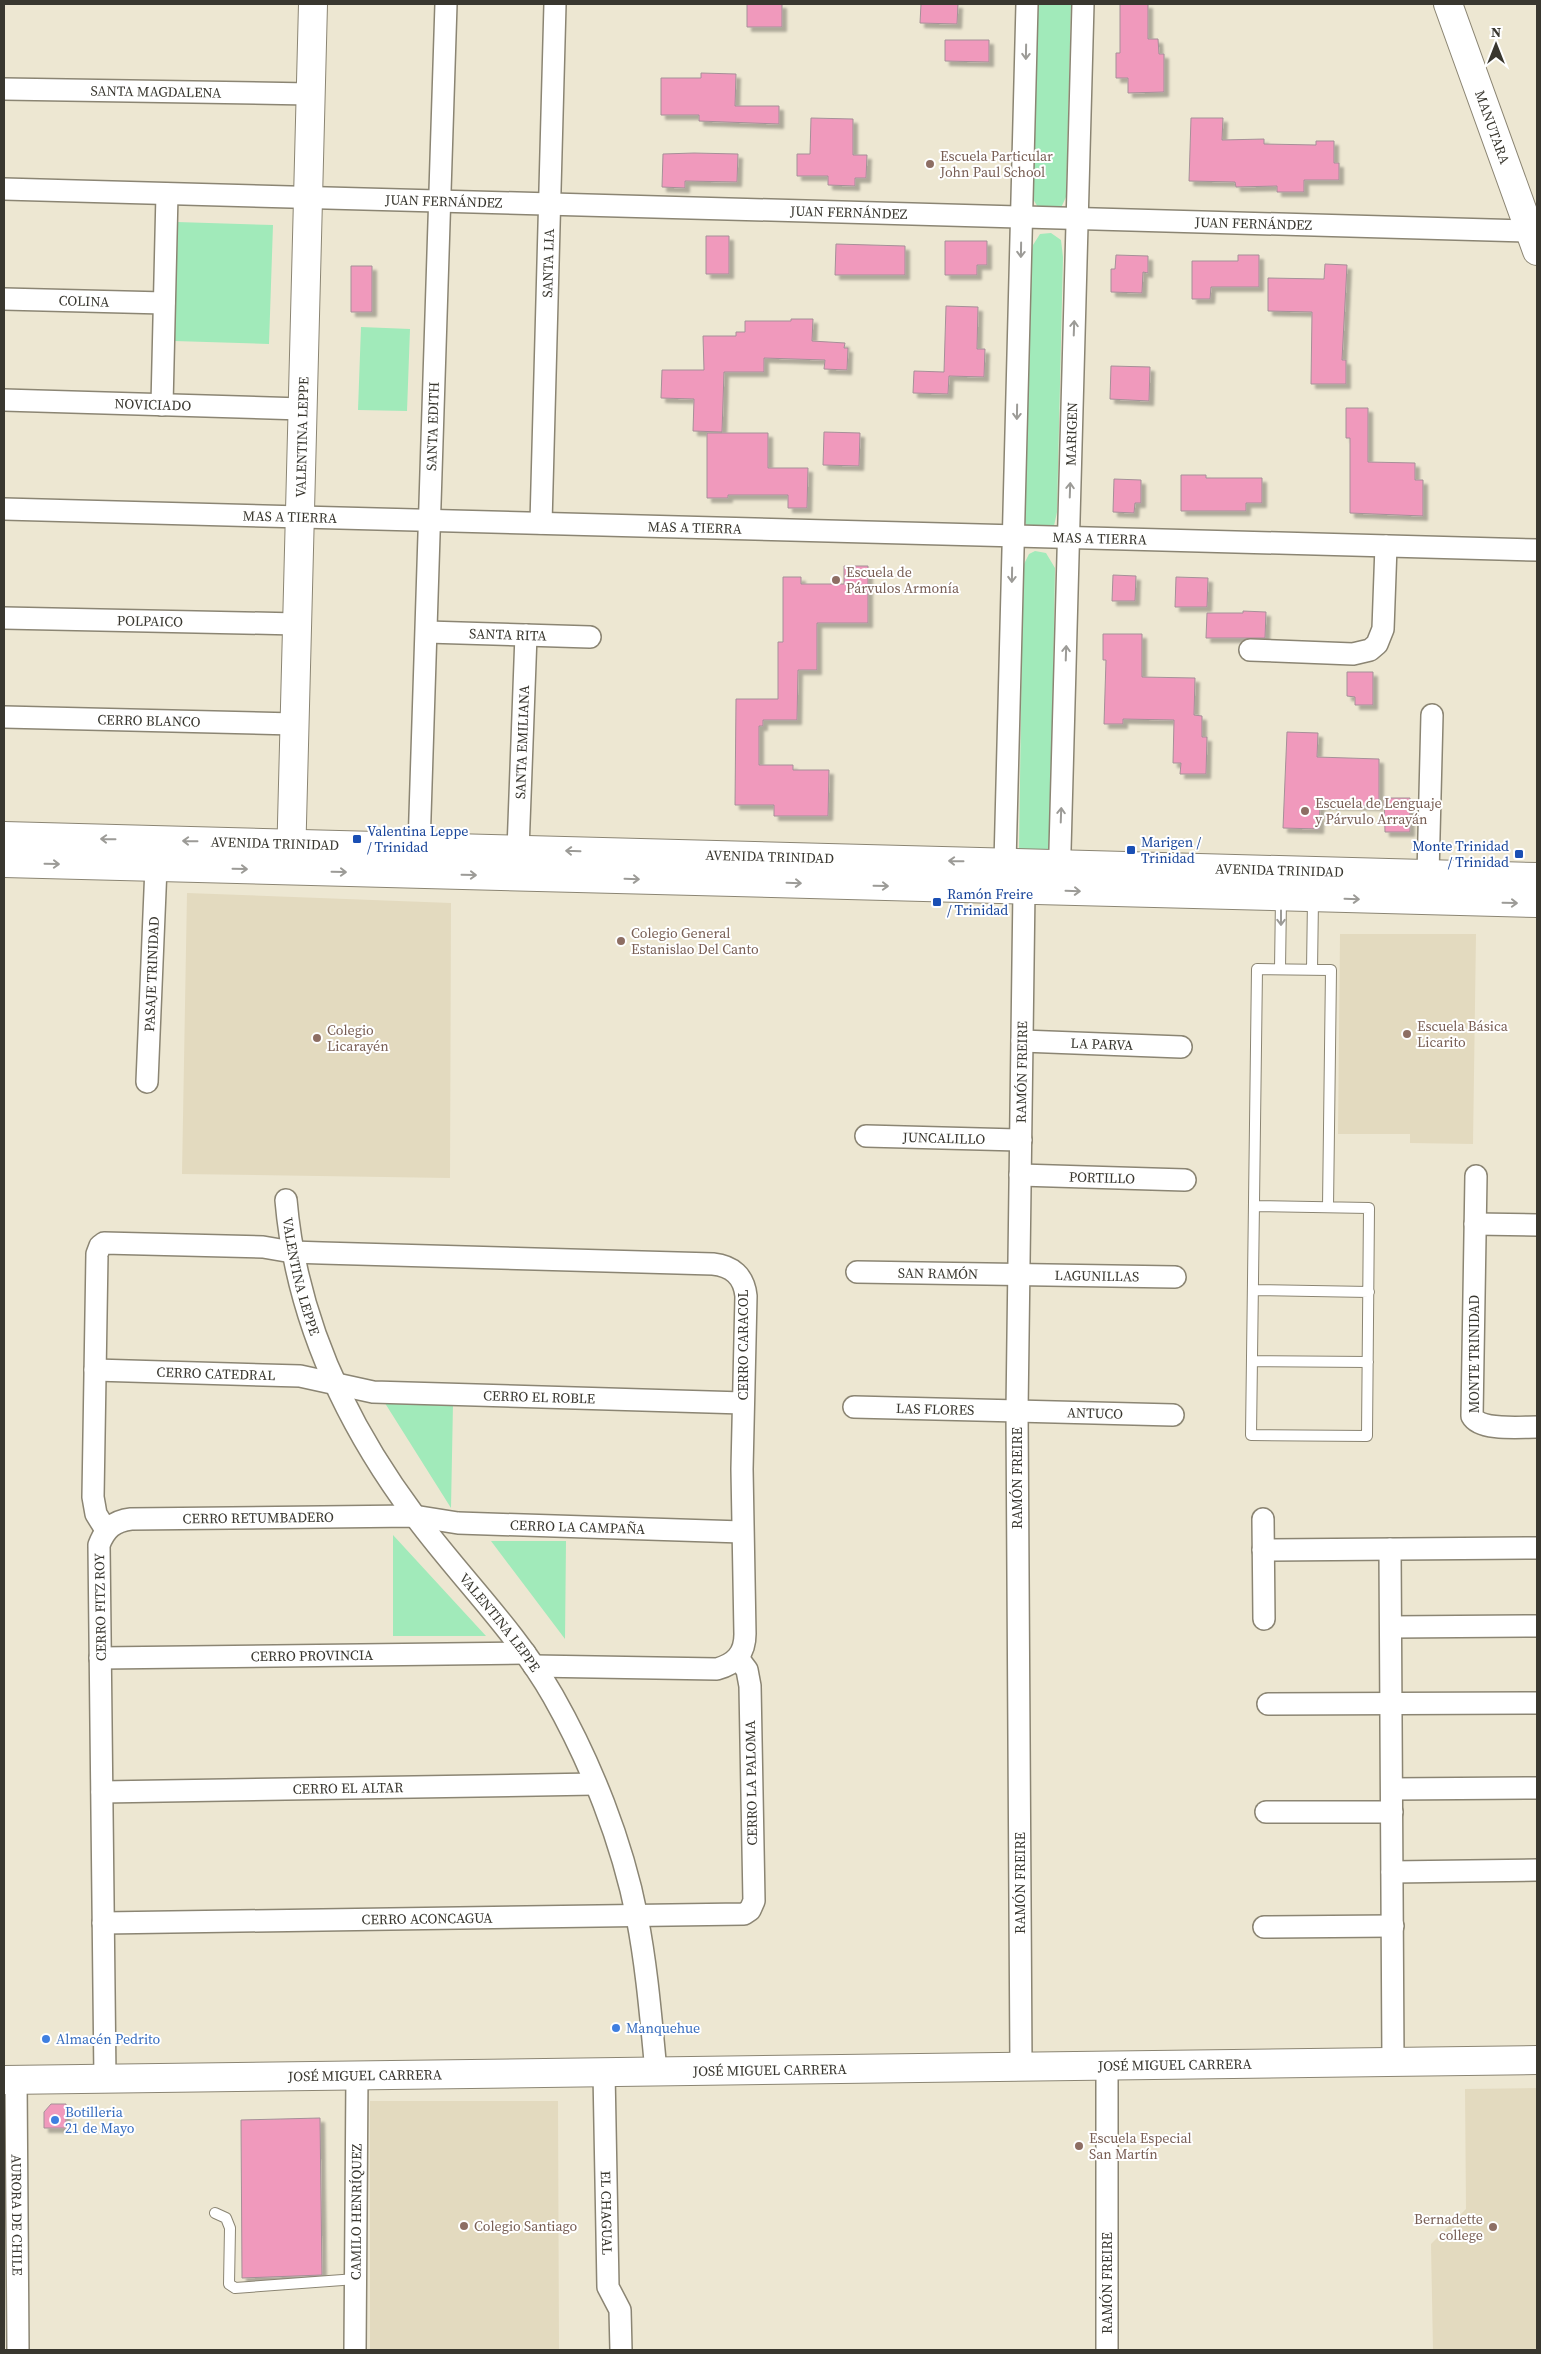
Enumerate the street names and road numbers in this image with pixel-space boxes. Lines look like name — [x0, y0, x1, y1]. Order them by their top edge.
street label: SANTA MAGDALENA — [90, 80, 222, 103]
street label: MANUTARA — [1470, 88, 1515, 168]
street label: JUAN FERNÁNDEZ — [384, 189, 503, 213]
street label: JUAN FERNÁNDEZ — [789, 201, 908, 224]
street label: JUAN FERNÁNDEZ — [1194, 212, 1313, 235]
street label: SANTA LIA — [537, 228, 559, 298]
street label: COLINA — [58, 290, 110, 312]
street label: VALENTINA LEPPE — [290, 376, 313, 498]
street label: SANTA EDITH — [421, 381, 444, 471]
street label: NOVICIADO — [114, 393, 192, 416]
street label: MARIGEN — [1060, 402, 1082, 466]
street label: MAS A TIERRA — [242, 505, 338, 528]
street label: MAS A TIERRA — [647, 516, 743, 539]
street label: MAS A TIERRA — [1052, 527, 1148, 550]
street label: POLPAICO — [117, 610, 183, 632]
street label: SANTA RITA — [469, 623, 548, 646]
street label: SANTA EMILIANA — [510, 684, 534, 799]
street label: CERRO BLANCO — [97, 709, 201, 732]
street label: AVENIDA TRINIDAD — [210, 832, 340, 855]
street label: AVENIDA TRINIDAD — [705, 845, 834, 868]
street label: AVENIDA TRINIDAD — [1215, 858, 1344, 882]
street label: PASAJE TRINIDAD — [139, 916, 164, 1032]
street label: RAMÓN FREIRE — [1011, 1021, 1032, 1123]
street label: LA PARVA — [1070, 1033, 1134, 1055]
street label: JUNCALILLO — [901, 1127, 986, 1149]
street label: PORTILLO — [1069, 1166, 1135, 1188]
street label: VALENTINA LEPPE — [278, 1216, 325, 1338]
street label: SAN RAMÓN — [898, 1263, 978, 1284]
street label: LAGUNILLAS — [1054, 1265, 1139, 1286]
street label: CERRO CARACOL — [733, 1289, 753, 1401]
street label: MONTE TRINIDAD — [1464, 1295, 1484, 1413]
street label: CERRO CATEDRAL — [156, 1362, 276, 1385]
street label: CERRO EL ROBLE — [483, 1385, 595, 1409]
street label: LAS FLORES — [896, 1398, 974, 1420]
street label: ANTUCO — [1067, 1402, 1123, 1424]
street label: RAMÓN FREIRE — [1007, 1427, 1027, 1529]
street label: CERRO RETUMBADERO — [182, 1507, 334, 1528]
street label: CERRO LA CAMPAÑA — [510, 1515, 646, 1539]
street label: CERRO FITZ ROY — [89, 1553, 111, 1661]
street label: VALENTINA LEPPE — [455, 1569, 545, 1676]
street label: CERRO PROVINCIA — [251, 1645, 374, 1666]
street label: CERRO LA PALOMA — [740, 1719, 762, 1846]
street label: CERRO EL ALTAR — [292, 1777, 403, 1799]
street label: RAMÓN FREIRE — [1010, 1832, 1030, 1934]
street label: CERRO ACONCAGUA — [361, 1908, 493, 1929]
street label: JOSÉ MIGUEL CARRERA — [1097, 2054, 1253, 2076]
street label: JOSÉ MIGUEL CARRERA — [692, 2059, 848, 2081]
street label: JOSÉ MIGUEL CARRERA — [287, 2064, 443, 2086]
street label: CAMILO HENRÍQUEZ — [346, 2143, 367, 2280]
street label: AURORA DE CHILE — [7, 2154, 27, 2276]
street label: EL CHAGUAL — [596, 2170, 617, 2255]
street label: RAMÓN FREIRE — [1097, 2232, 1117, 2334]

